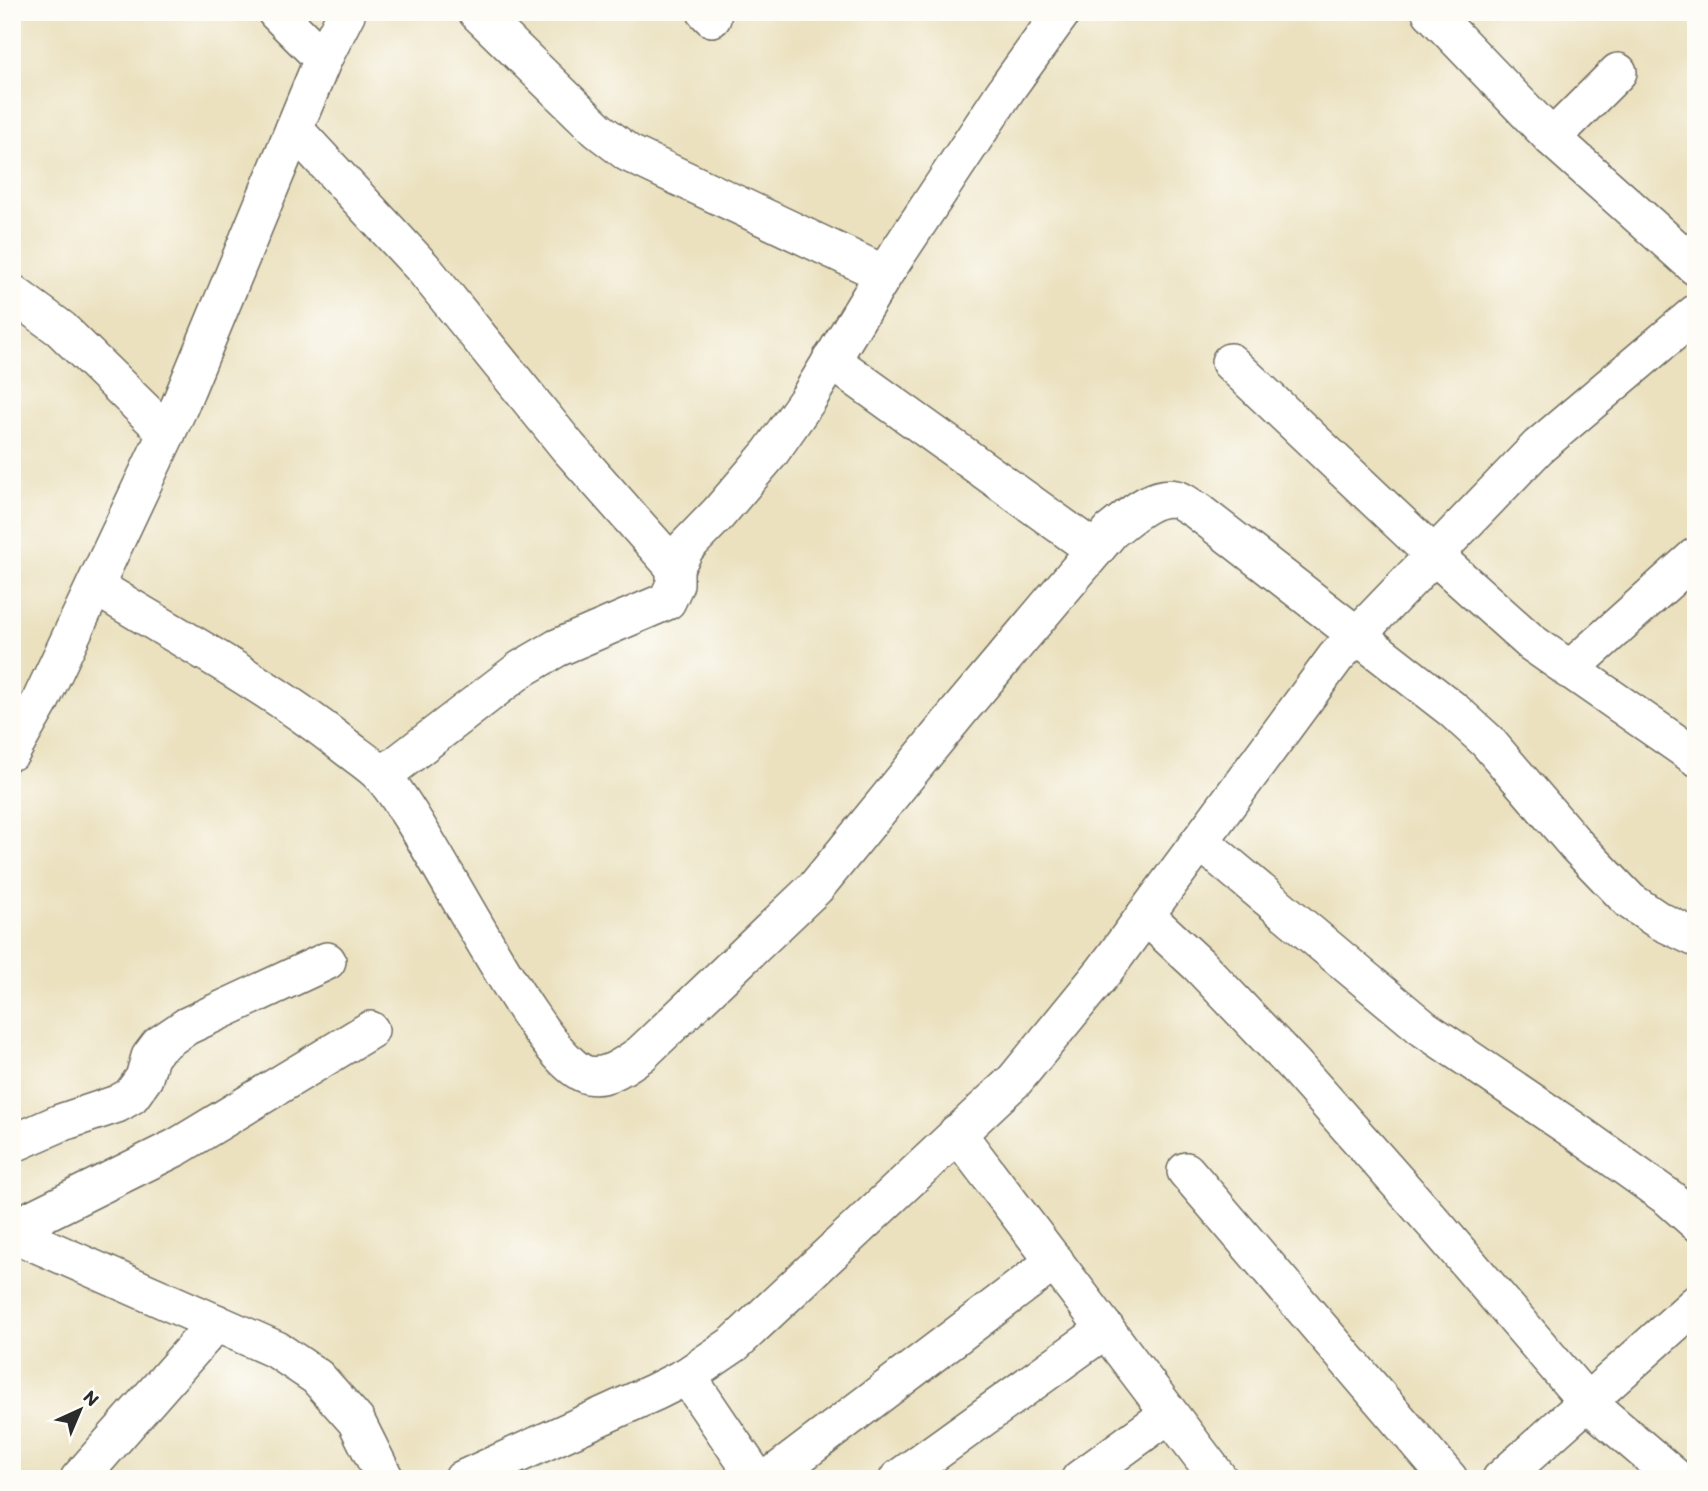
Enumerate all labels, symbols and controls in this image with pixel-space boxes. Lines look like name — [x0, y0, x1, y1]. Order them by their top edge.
north arrow — [46, 1376, 116, 1446]
text: N — [79, 1385, 104, 1411]

